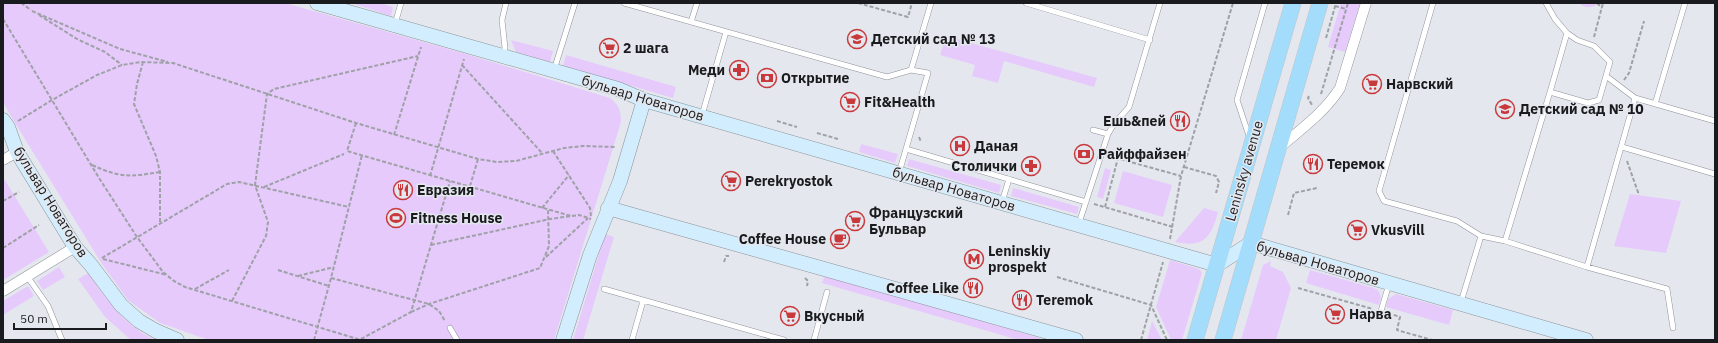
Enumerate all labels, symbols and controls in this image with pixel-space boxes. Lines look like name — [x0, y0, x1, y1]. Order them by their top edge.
school or university icon: Детский сад № 13 — [846, 28, 868, 50]
place label: Детский сад № 13 — [871, 30, 996, 48]
supermarket icon: 2 шага — [598, 37, 620, 59]
place label: 2 шага — [623, 39, 669, 57]
pharmacy icon: Меди — [728, 59, 750, 81]
place label: Меди — [688, 61, 725, 79]
bank icon: Открытие — [756, 67, 778, 89]
place label: Открытие — [781, 69, 849, 87]
street label: бульвар Новаторов — [580, 71, 706, 125]
supermarket icon: Нарвский — [1361, 73, 1383, 95]
place label: Нарвский — [1386, 75, 1453, 93]
supermarket icon: Fit&Health — [839, 91, 861, 113]
place label: Fit&Health — [864, 93, 935, 111]
school or university icon: Детский сад № 10 — [1494, 98, 1516, 120]
place label: Детский сад № 10 — [1519, 100, 1644, 118]
restaurant icon: Ешь&пей — [1169, 110, 1191, 132]
place label: Ешь&пей — [1103, 112, 1166, 130]
street label: Leninsky avenue — [1221, 118, 1267, 223]
hospital icon: Даная — [949, 135, 971, 157]
place label: Даная — [974, 137, 1018, 155]
street label: бульвар Новаторов — [10, 143, 92, 261]
bank icon: Райффайзен — [1073, 143, 1095, 165]
place label: Райффайзен — [1098, 145, 1187, 163]
restaurant icon: Теремок — [1302, 153, 1324, 175]
pharmacy icon: Столички — [1020, 155, 1042, 177]
place label: Теремок — [1327, 155, 1385, 173]
place label: Столички — [951, 157, 1017, 175]
street label: бульвар Новаторов — [890, 163, 1018, 215]
supermarket icon: Perekryostok — [720, 170, 742, 192]
place label: Perekryostok — [745, 172, 833, 190]
restaurant icon: Евразия — [392, 179, 414, 201]
place label: Евразия — [417, 181, 474, 199]
place label: Французский Бульвар — [869, 204, 963, 238]
sports icon: Fitness House — [385, 207, 407, 229]
place label: Fitness House — [410, 209, 503, 227]
supermarket icon: Французский Бульвар — [844, 210, 866, 232]
supermarket icon: VkusVill — [1346, 219, 1368, 241]
place label: VkusVill — [1371, 221, 1424, 239]
cafe icon: Coffee House — [829, 228, 851, 250]
place label: Coffee House — [739, 230, 826, 248]
street label: бульвар Новаторов — [1254, 237, 1382, 289]
place label: Leninskiy prospekt — [988, 242, 1051, 276]
metro station icon: Leninskiy prospekt — [963, 248, 985, 270]
restaurant icon: Coffee Like — [962, 277, 984, 299]
place label: Coffee Like — [886, 279, 959, 297]
restaurant icon: Teremok — [1011, 289, 1033, 311]
place label: Teremok — [1036, 291, 1094, 309]
supermarket icon: Нарва — [1324, 303, 1346, 325]
scale bar — [14, 305, 106, 331]
supermarket icon: Вкусный — [779, 305, 801, 327]
place label: Нарва — [1349, 305, 1392, 323]
place label: Вкусный — [804, 307, 865, 325]
text: 50 m — [20, 311, 48, 326]

